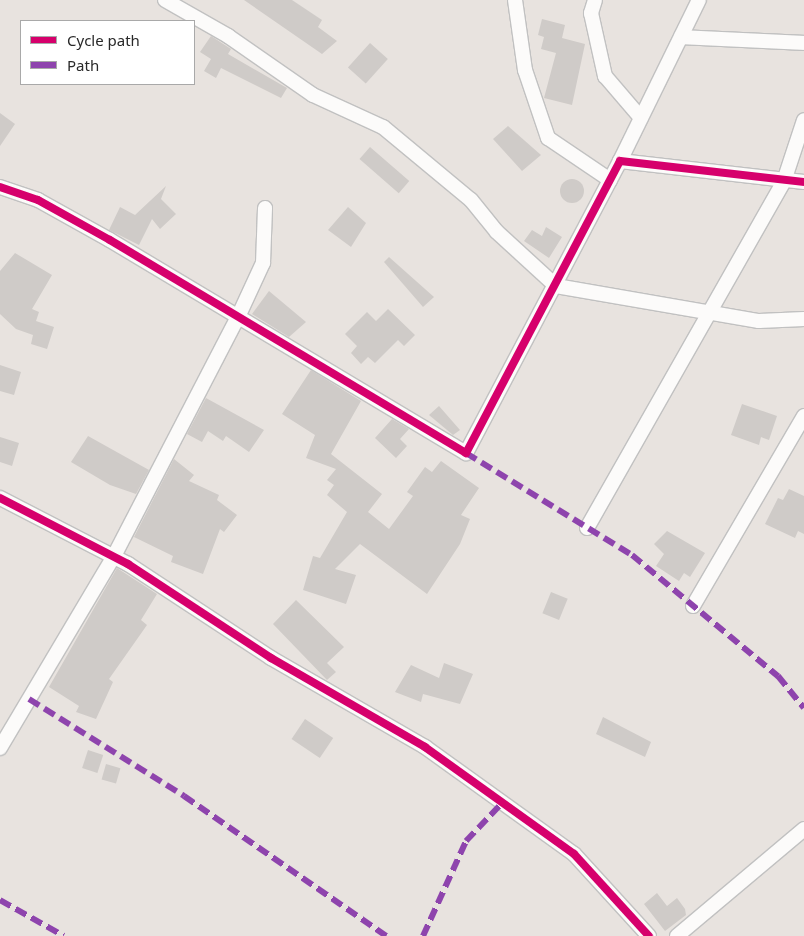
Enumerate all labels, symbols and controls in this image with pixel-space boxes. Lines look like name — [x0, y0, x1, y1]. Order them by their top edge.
legend — [20, 20, 195, 85]
text: Cycle path — [67, 30, 140, 50]
text: Path — [67, 55, 99, 75]

